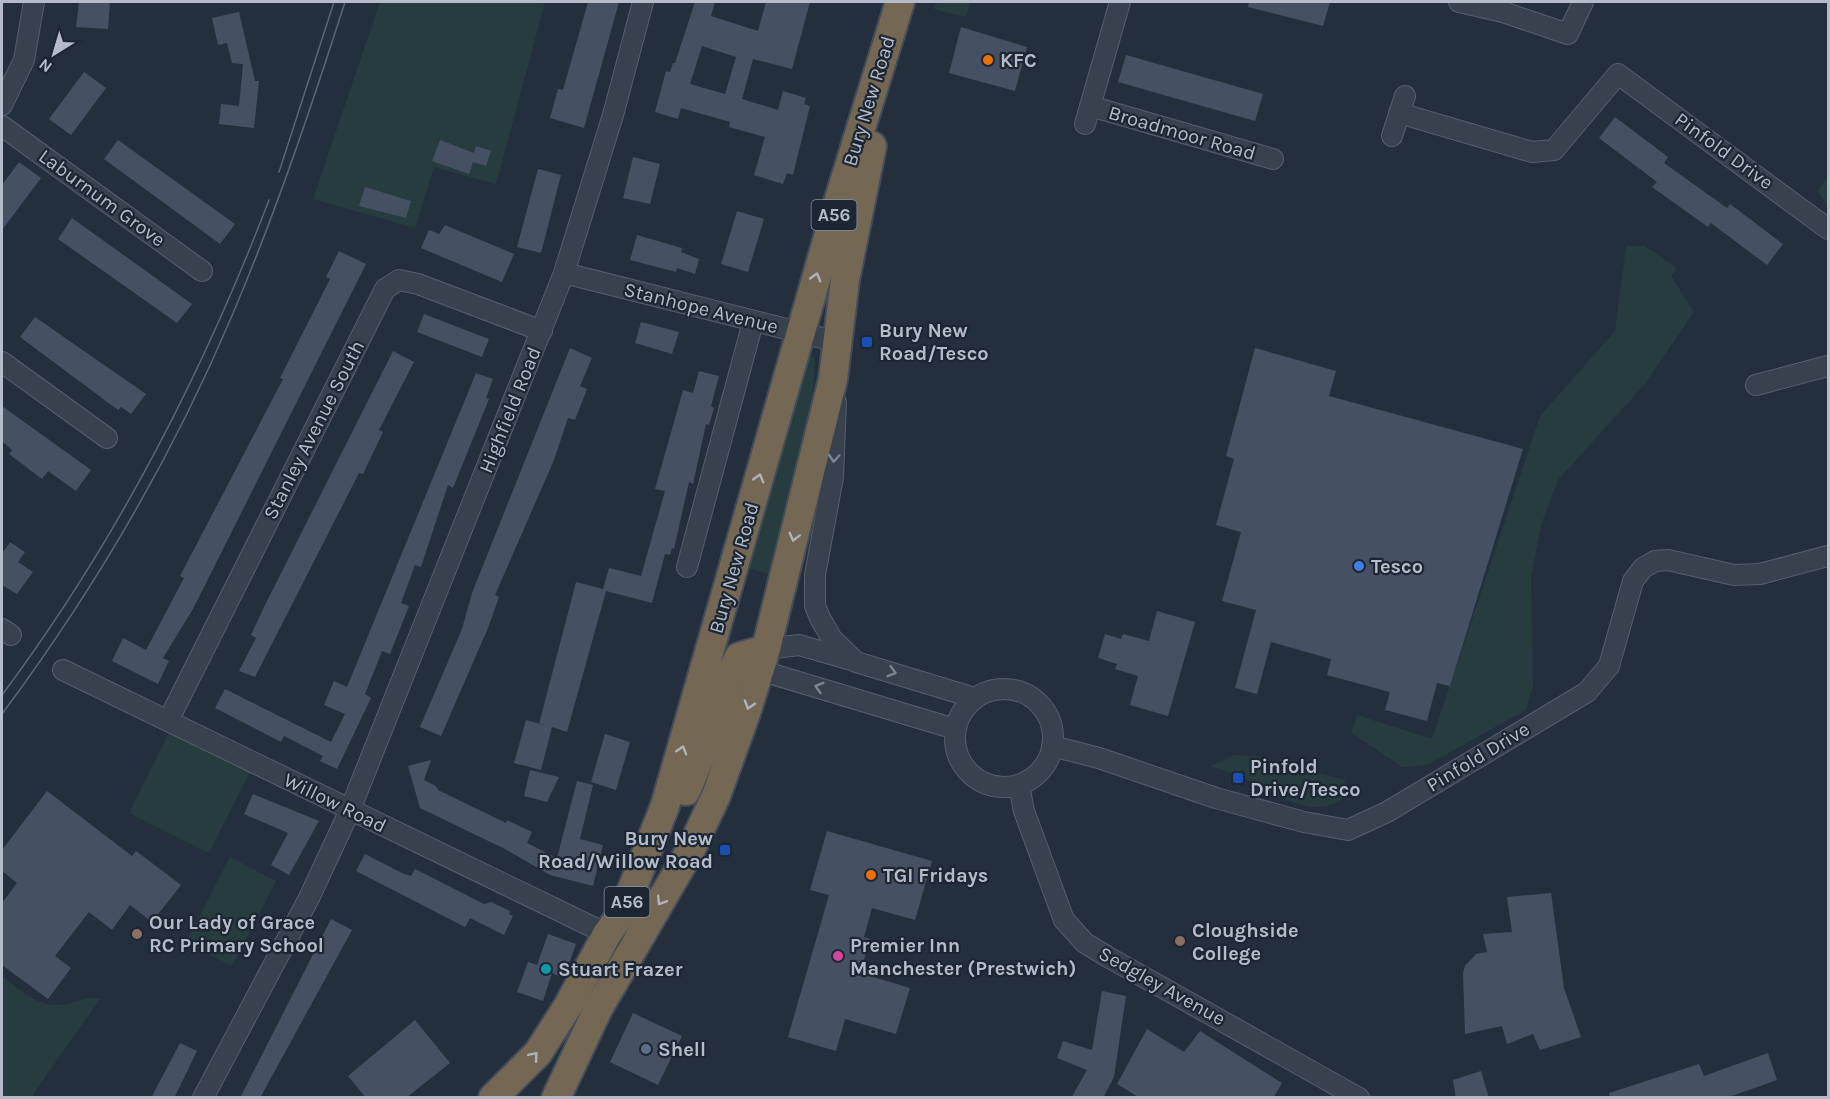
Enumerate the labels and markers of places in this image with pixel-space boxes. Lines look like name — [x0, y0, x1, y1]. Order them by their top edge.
place label: KFC — [1000, 49, 1037, 72]
marker: KFC — [981, 53, 995, 67]
place label: Bury New Road/Tesco — [879, 319, 989, 365]
marker: Bury New Road/Tesco — [860, 335, 874, 349]
place label: Tesco — [1371, 555, 1423, 578]
marker: Tesco — [1352, 559, 1366, 573]
place label: Pinfold Drive/Tesco — [1250, 755, 1361, 801]
marker: Pinfold Drive/Tesco — [1231, 771, 1245, 785]
place label: Bury New Road/Willow Road — [538, 827, 713, 873]
marker: Bury New Road/Willow Road — [718, 843, 732, 857]
place label: TGI Fridays — [883, 864, 988, 887]
marker: TGI Fridays — [864, 868, 878, 882]
place label: Our Lady of Grace RC Primary School — [149, 911, 324, 957]
place label: Cloughside College — [1192, 919, 1299, 965]
marker: Our Lady of Grace RC Primary School — [130, 927, 144, 941]
place label: Premier Inn Manchester (Prestwich) — [850, 934, 1077, 980]
marker: Cloughside College — [1173, 934, 1187, 948]
marker: Premier Inn Manchester (Prestwich) — [831, 949, 845, 963]
place label: Stuart Frazer — [558, 958, 683, 981]
marker: Stuart Frazer — [539, 962, 553, 976]
place label: Shell — [658, 1038, 706, 1061]
marker: Shell — [639, 1042, 653, 1056]

